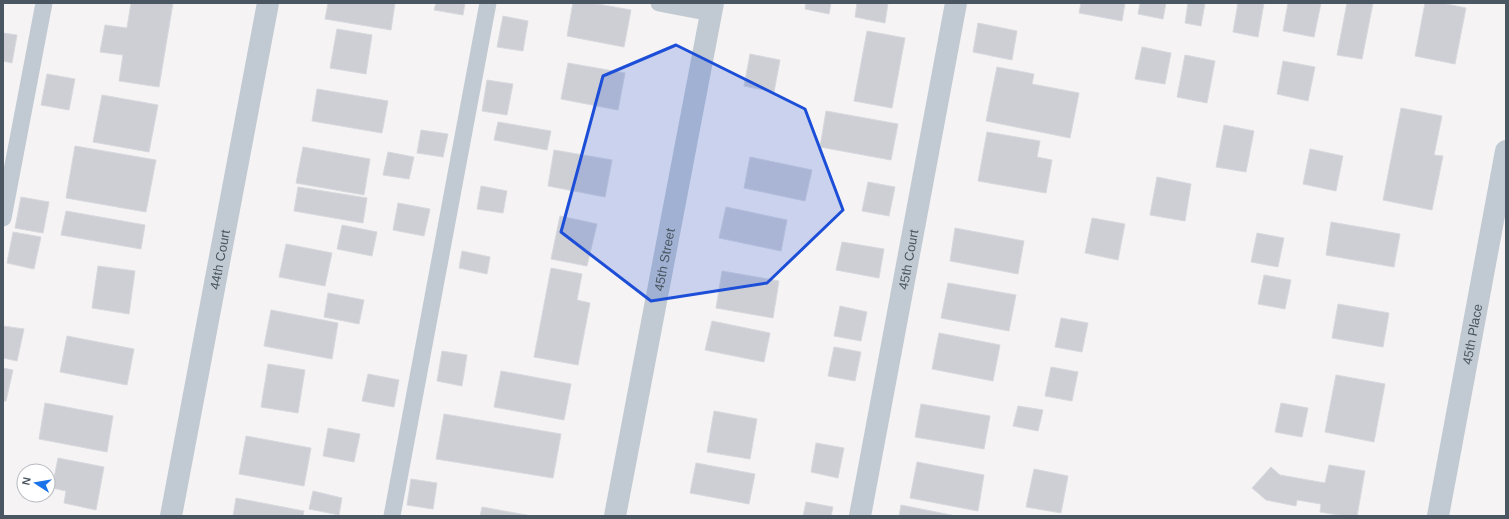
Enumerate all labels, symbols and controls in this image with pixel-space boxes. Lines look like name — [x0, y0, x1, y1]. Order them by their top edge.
street label: 45th Street — [651, 227, 677, 292]
street label: 44th Court — [206, 228, 233, 291]
street label: 45th Court — [895, 228, 921, 291]
street label: 45th Place — [1459, 303, 1485, 366]
north arrow — [16, 463, 56, 503]
text: N — [20, 476, 33, 486]

